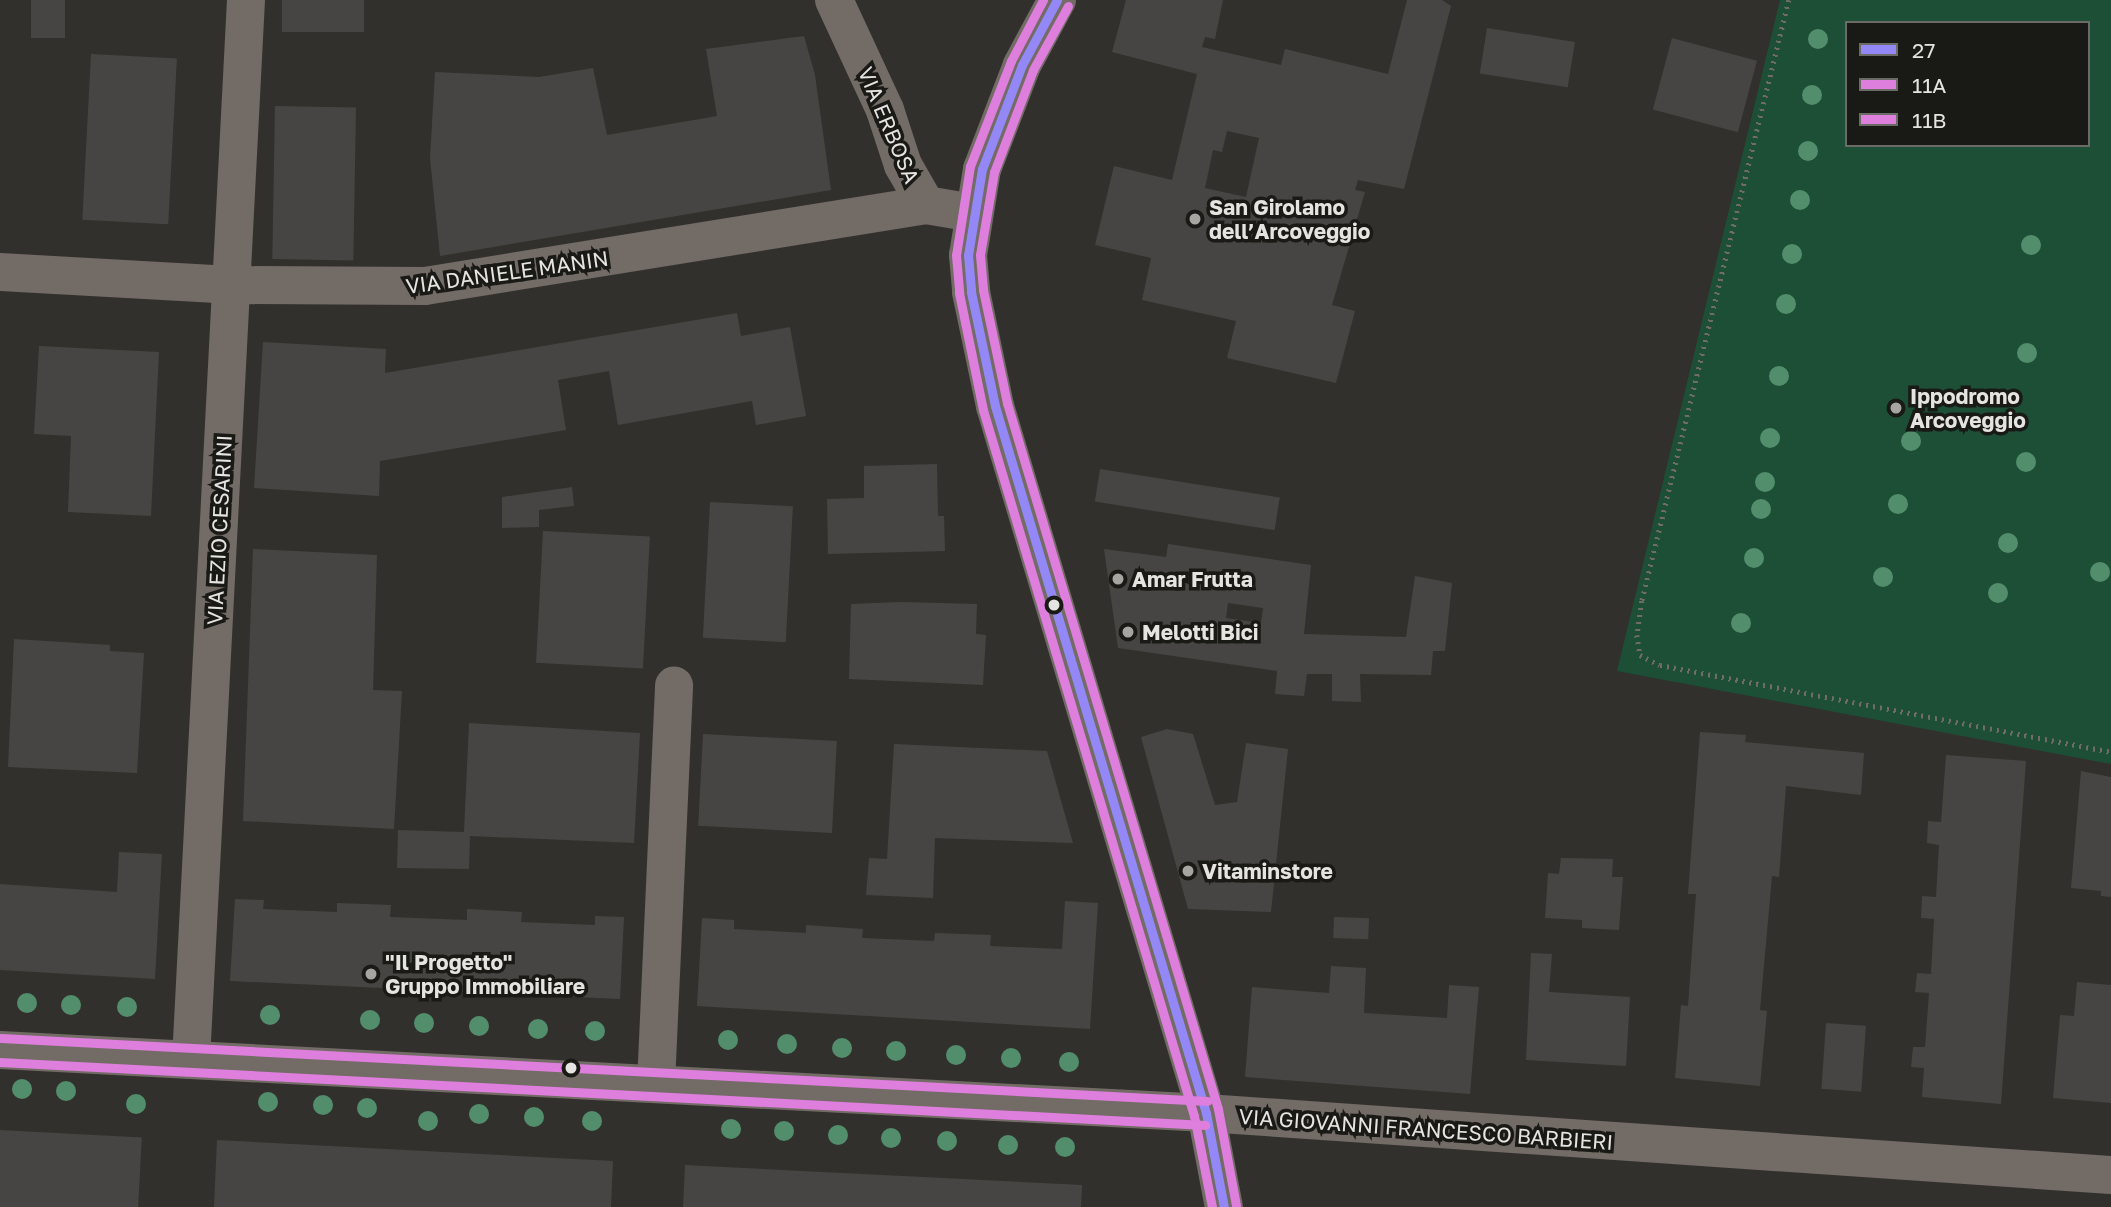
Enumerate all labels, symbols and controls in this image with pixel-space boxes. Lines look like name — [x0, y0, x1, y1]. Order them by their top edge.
legend — [1845, 21, 2090, 147]
text: 27 — [1912, 37, 1935, 63]
street label: VIA ERBOSA — [853, 63, 925, 187]
text: 11A — [1912, 72, 1946, 98]
text: 11B — [1912, 107, 1946, 133]
place label: San Girolamo dell’Arcoveggio — [1209, 194, 1370, 244]
marker: San Girolamo dell’Arcoveggio — [1187, 211, 1203, 227]
street label: VIA DANIELE MANIN — [404, 245, 610, 299]
place label: Ippodromo Arcoveggio — [1910, 383, 2026, 433]
marker: Ippodromo Arcoveggio — [1888, 400, 1904, 416]
street label: VIA EZIO CESARINI — [201, 434, 237, 626]
place label: Amar Frutta — [1132, 566, 1253, 592]
marker: Amar Frutta — [1110, 571, 1126, 587]
unlabelled marker — [1047, 598, 1061, 612]
place label: Melotti Bici — [1142, 619, 1259, 645]
marker: Melotti Bici — [1120, 624, 1136, 640]
place label: Vitaminstore — [1202, 858, 1333, 884]
marker: Vitaminstore — [1180, 863, 1196, 879]
place label: "Il Progetto" Gruppo Immobiliare — [385, 949, 585, 999]
marker: "Il Progetto" Gruppo Immobiliare — [363, 966, 379, 982]
unlabelled marker — [564, 1061, 578, 1075]
street label: VIA GIOVANNI FRANCESCO BARBIERI — [1238, 1103, 1614, 1155]

